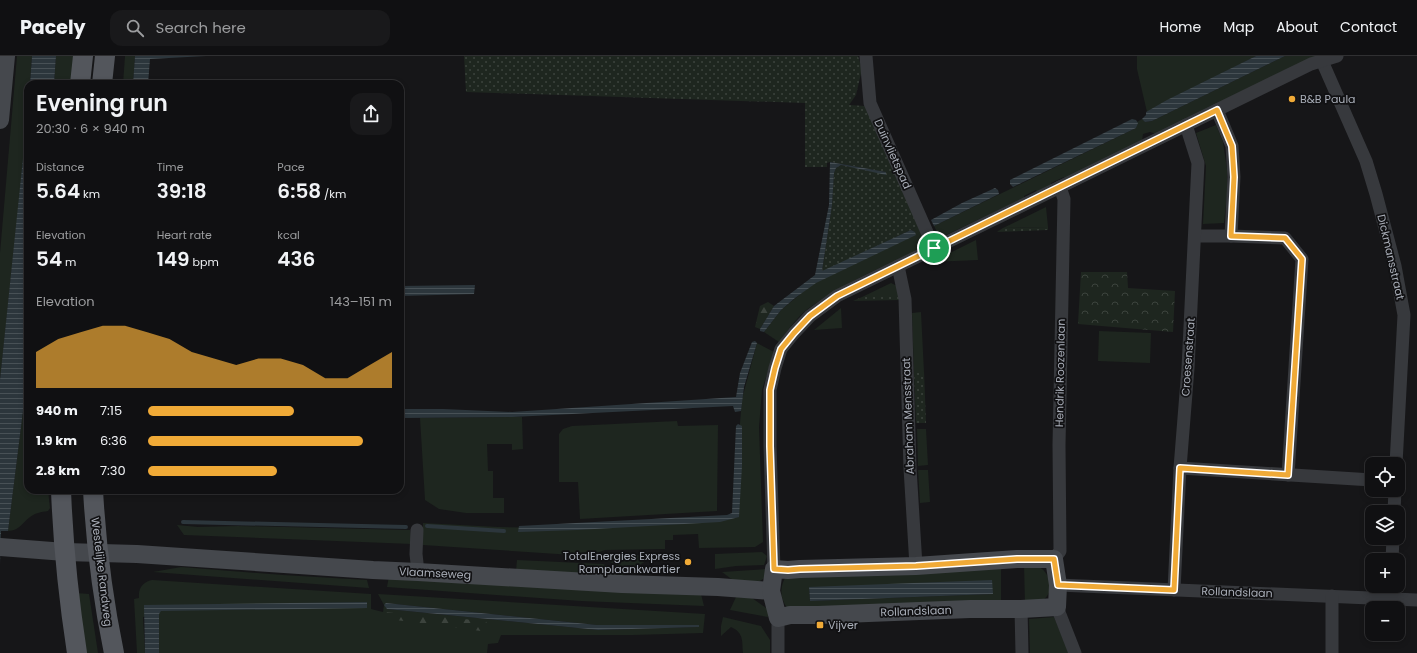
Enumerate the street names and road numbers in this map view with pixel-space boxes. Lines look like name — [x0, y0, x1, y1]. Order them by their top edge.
street label: Duinvlietspad — [870, 116, 916, 192]
street label: Dickmansstraat — [1373, 213, 1409, 301]
street label: Croesenstraat — [1177, 317, 1199, 397]
street label: Hendrik Roozenlaan — [1051, 319, 1069, 427]
street label: Abraham Mensstraat — [898, 357, 918, 475]
street label: Westelijke Randweg — [87, 517, 117, 627]
street label: Vlaamseweg — [399, 563, 471, 583]
street label: Rollandslaan — [1201, 583, 1273, 601]
street label: Rollandslaan — [880, 602, 952, 620]

